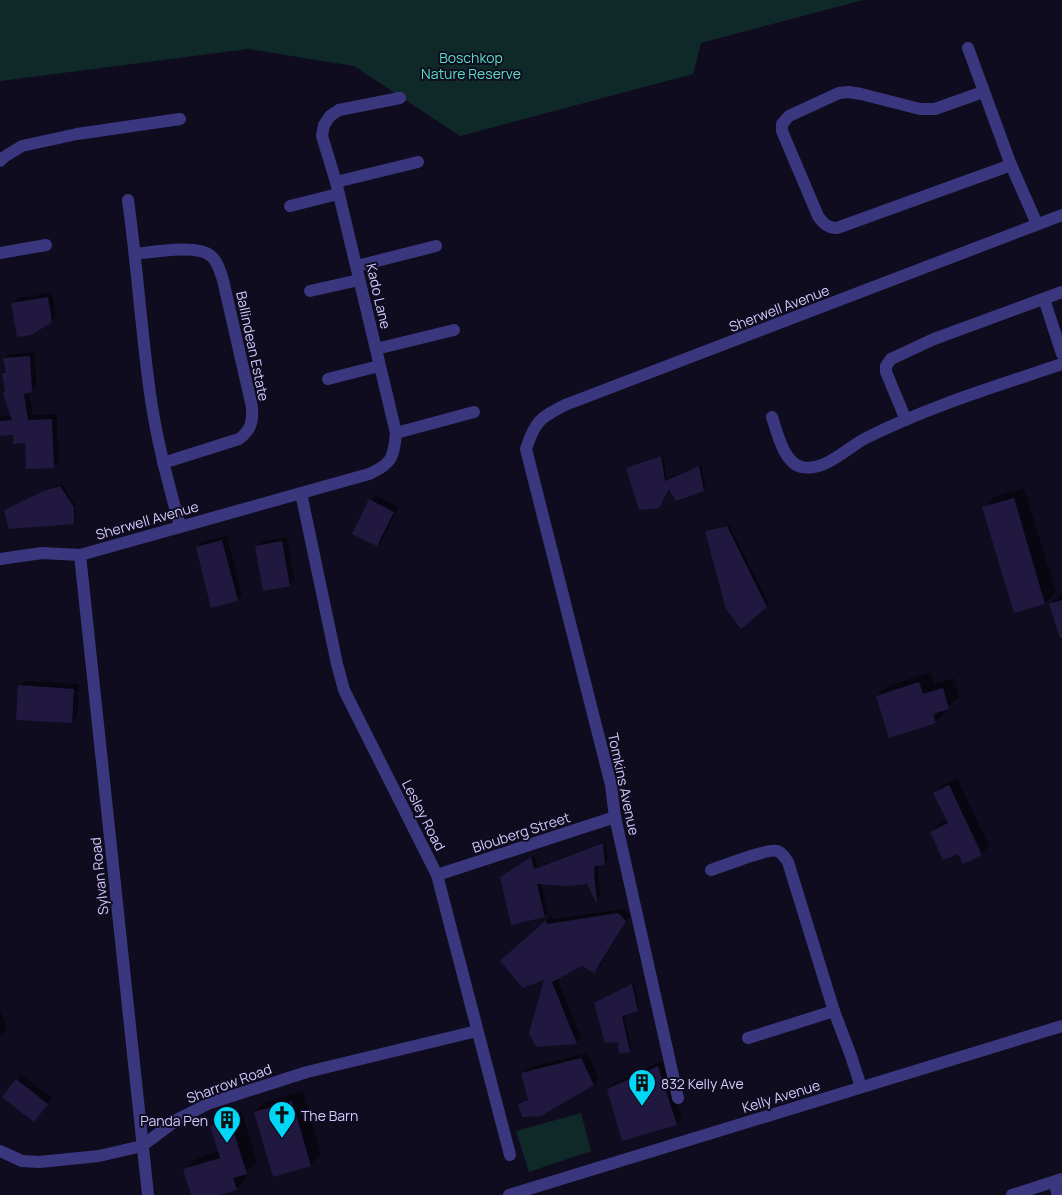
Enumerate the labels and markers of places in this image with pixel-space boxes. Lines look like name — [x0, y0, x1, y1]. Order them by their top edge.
building icon: 832 Kelly Ave — [627, 1068, 657, 1107]
place label: 832 Kelly Ave — [661, 1074, 744, 1093]
church icon: The Barn — [267, 1100, 297, 1139]
building icon: Panda Pen — [212, 1105, 242, 1144]
place label: The Barn — [301, 1106, 358, 1125]
place label: Panda Pen — [140, 1111, 208, 1130]

